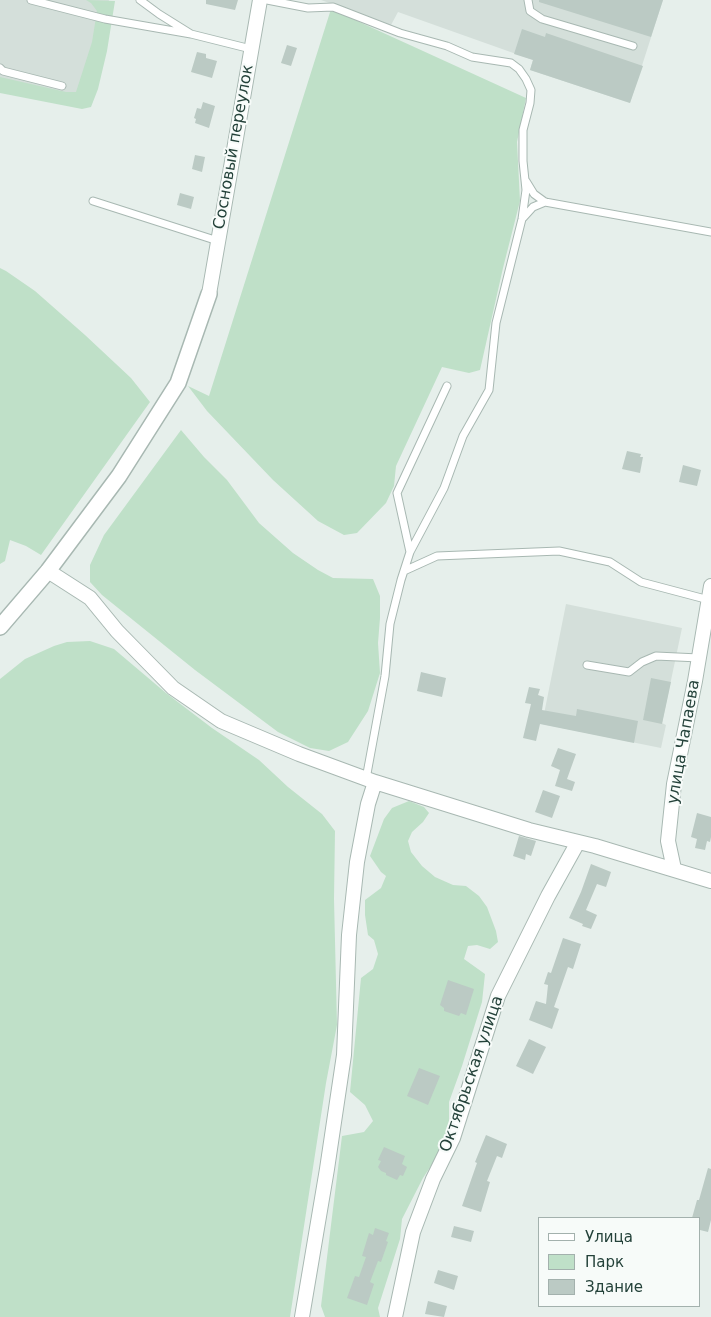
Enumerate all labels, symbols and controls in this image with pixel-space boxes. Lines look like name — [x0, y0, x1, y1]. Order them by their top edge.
street label: Сосновый переулок — [210, 63, 258, 231]
street label: улица Чапаева — [664, 678, 704, 806]
street label: Октябрьская улица — [436, 993, 508, 1155]
legend — [538, 1217, 701, 1307]
text: Улица — [585, 1228, 633, 1246]
text: Парк — [585, 1253, 624, 1271]
text: Здание — [585, 1278, 643, 1296]

